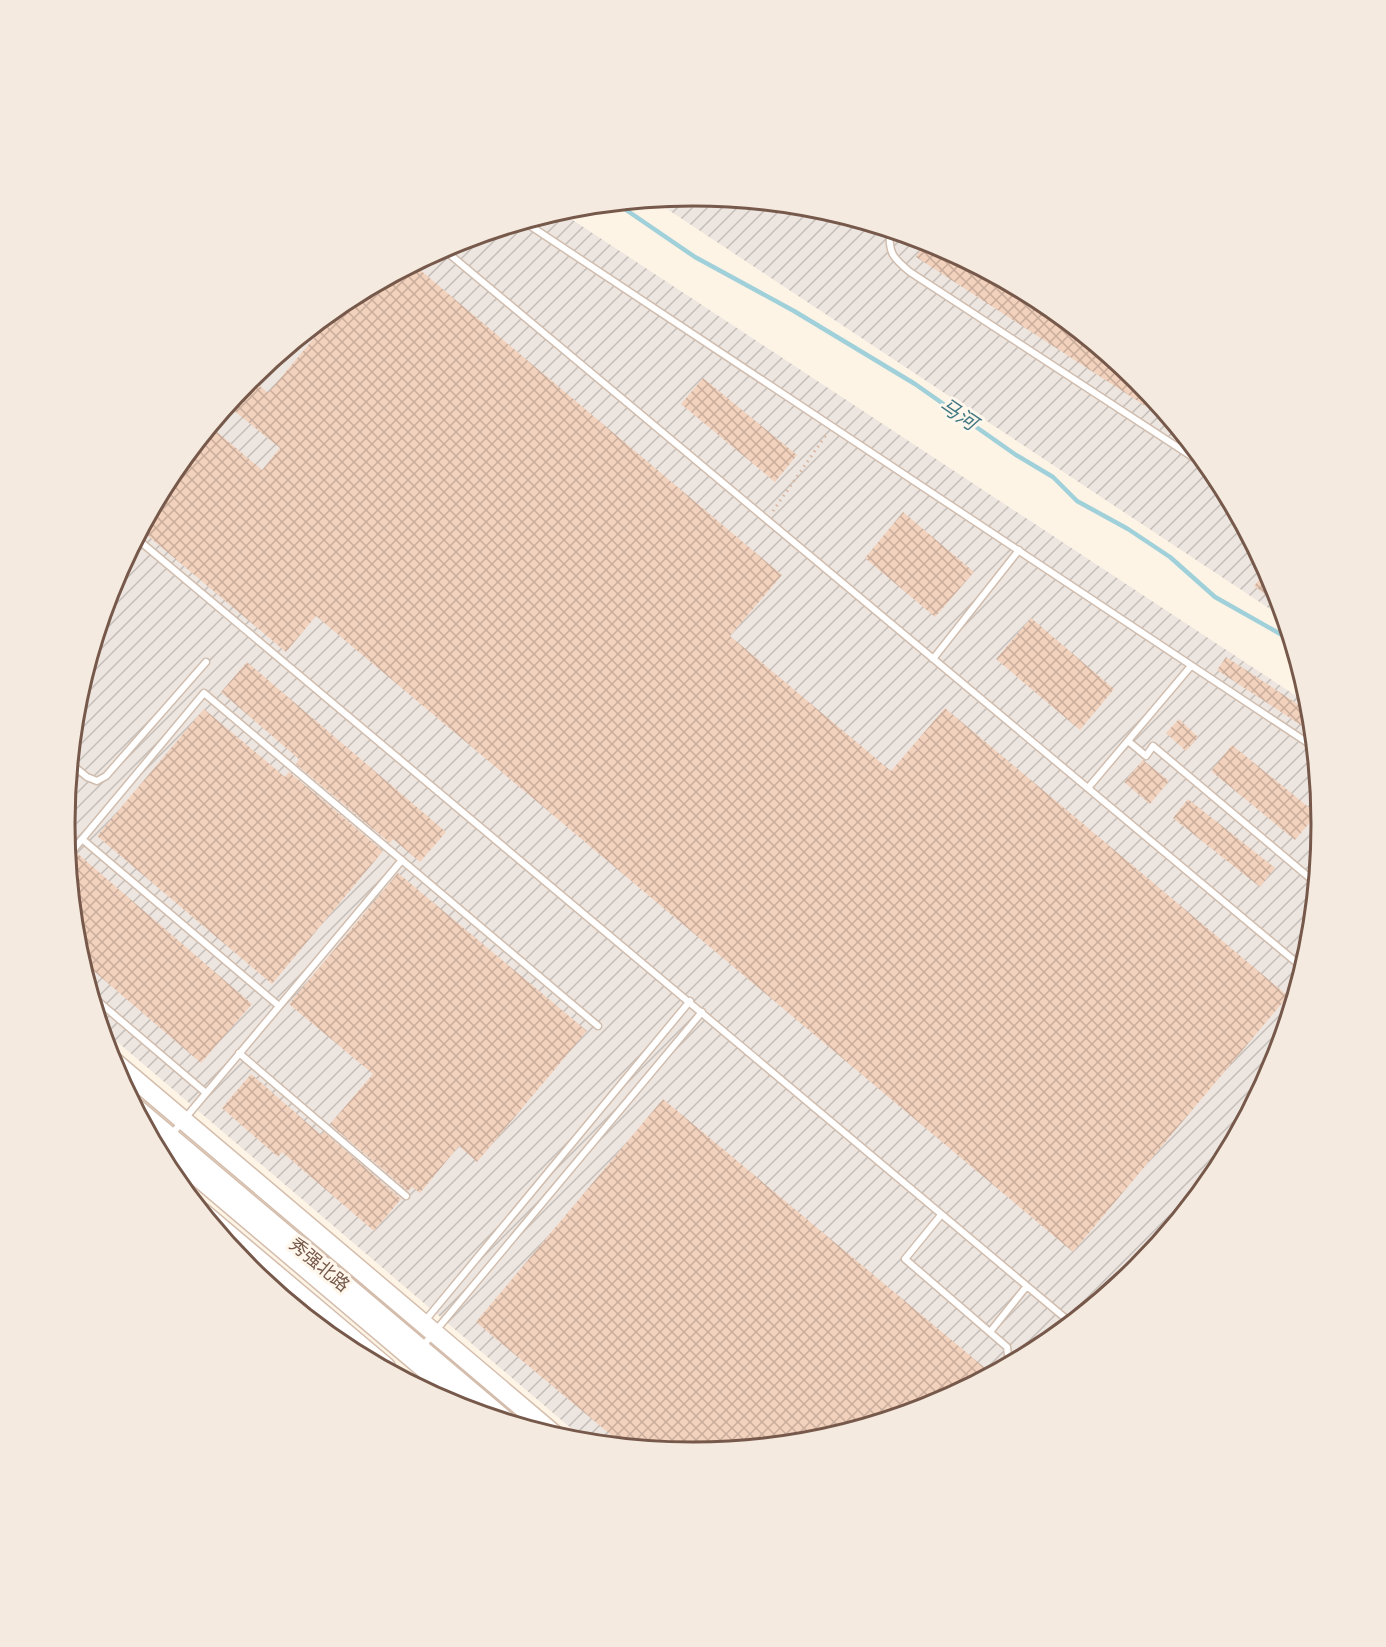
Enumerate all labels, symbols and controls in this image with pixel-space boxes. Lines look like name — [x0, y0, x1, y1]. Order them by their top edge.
water label: 马河 — [936, 392, 986, 436]
street label: 秀强北路 — [285, 1232, 355, 1296]

